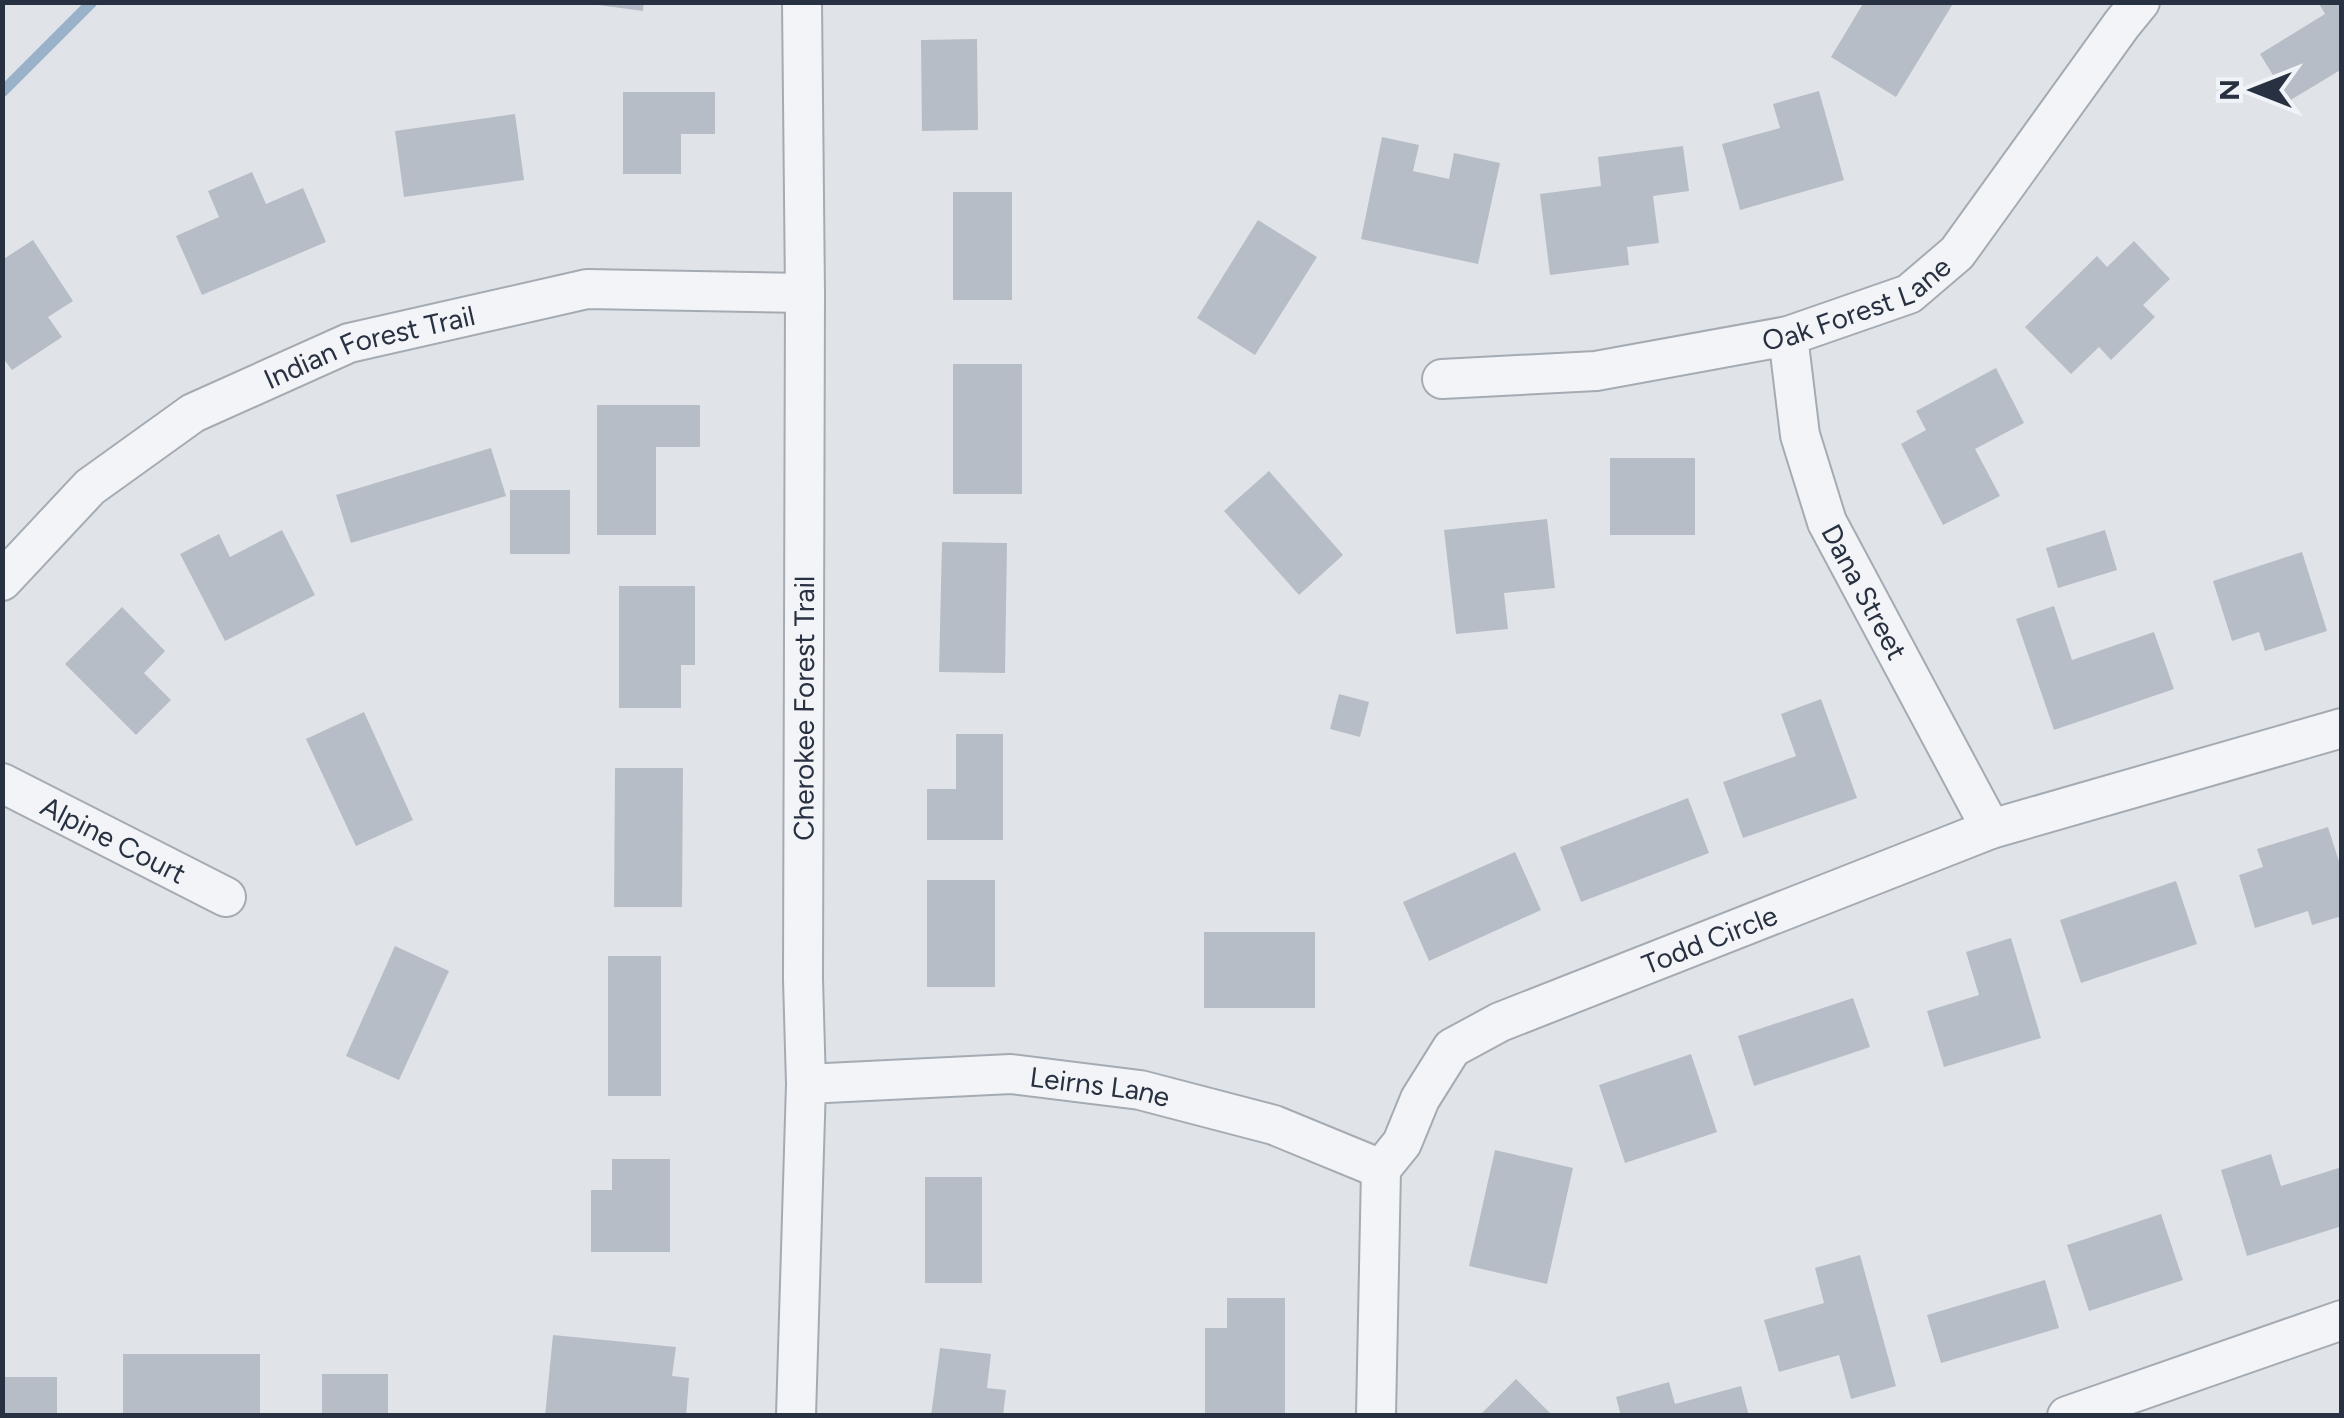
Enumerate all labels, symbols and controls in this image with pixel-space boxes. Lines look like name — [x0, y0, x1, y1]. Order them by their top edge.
north arrow — [2204, 40, 2304, 140]
text: N — [2212, 79, 2246, 101]
street label: Oak Forest Lane — [1760, 249, 1957, 357]
street label: Indian Forest Trail — [258, 298, 478, 396]
street label: Dana Street — [1814, 518, 1914, 665]
street label: Cherokee Forest Trail — [786, 576, 821, 841]
street label: Alpine Court — [35, 789, 192, 891]
street label: Todd Circle — [1637, 898, 1782, 982]
street label: Leirns Lane — [1028, 1059, 1174, 1114]

